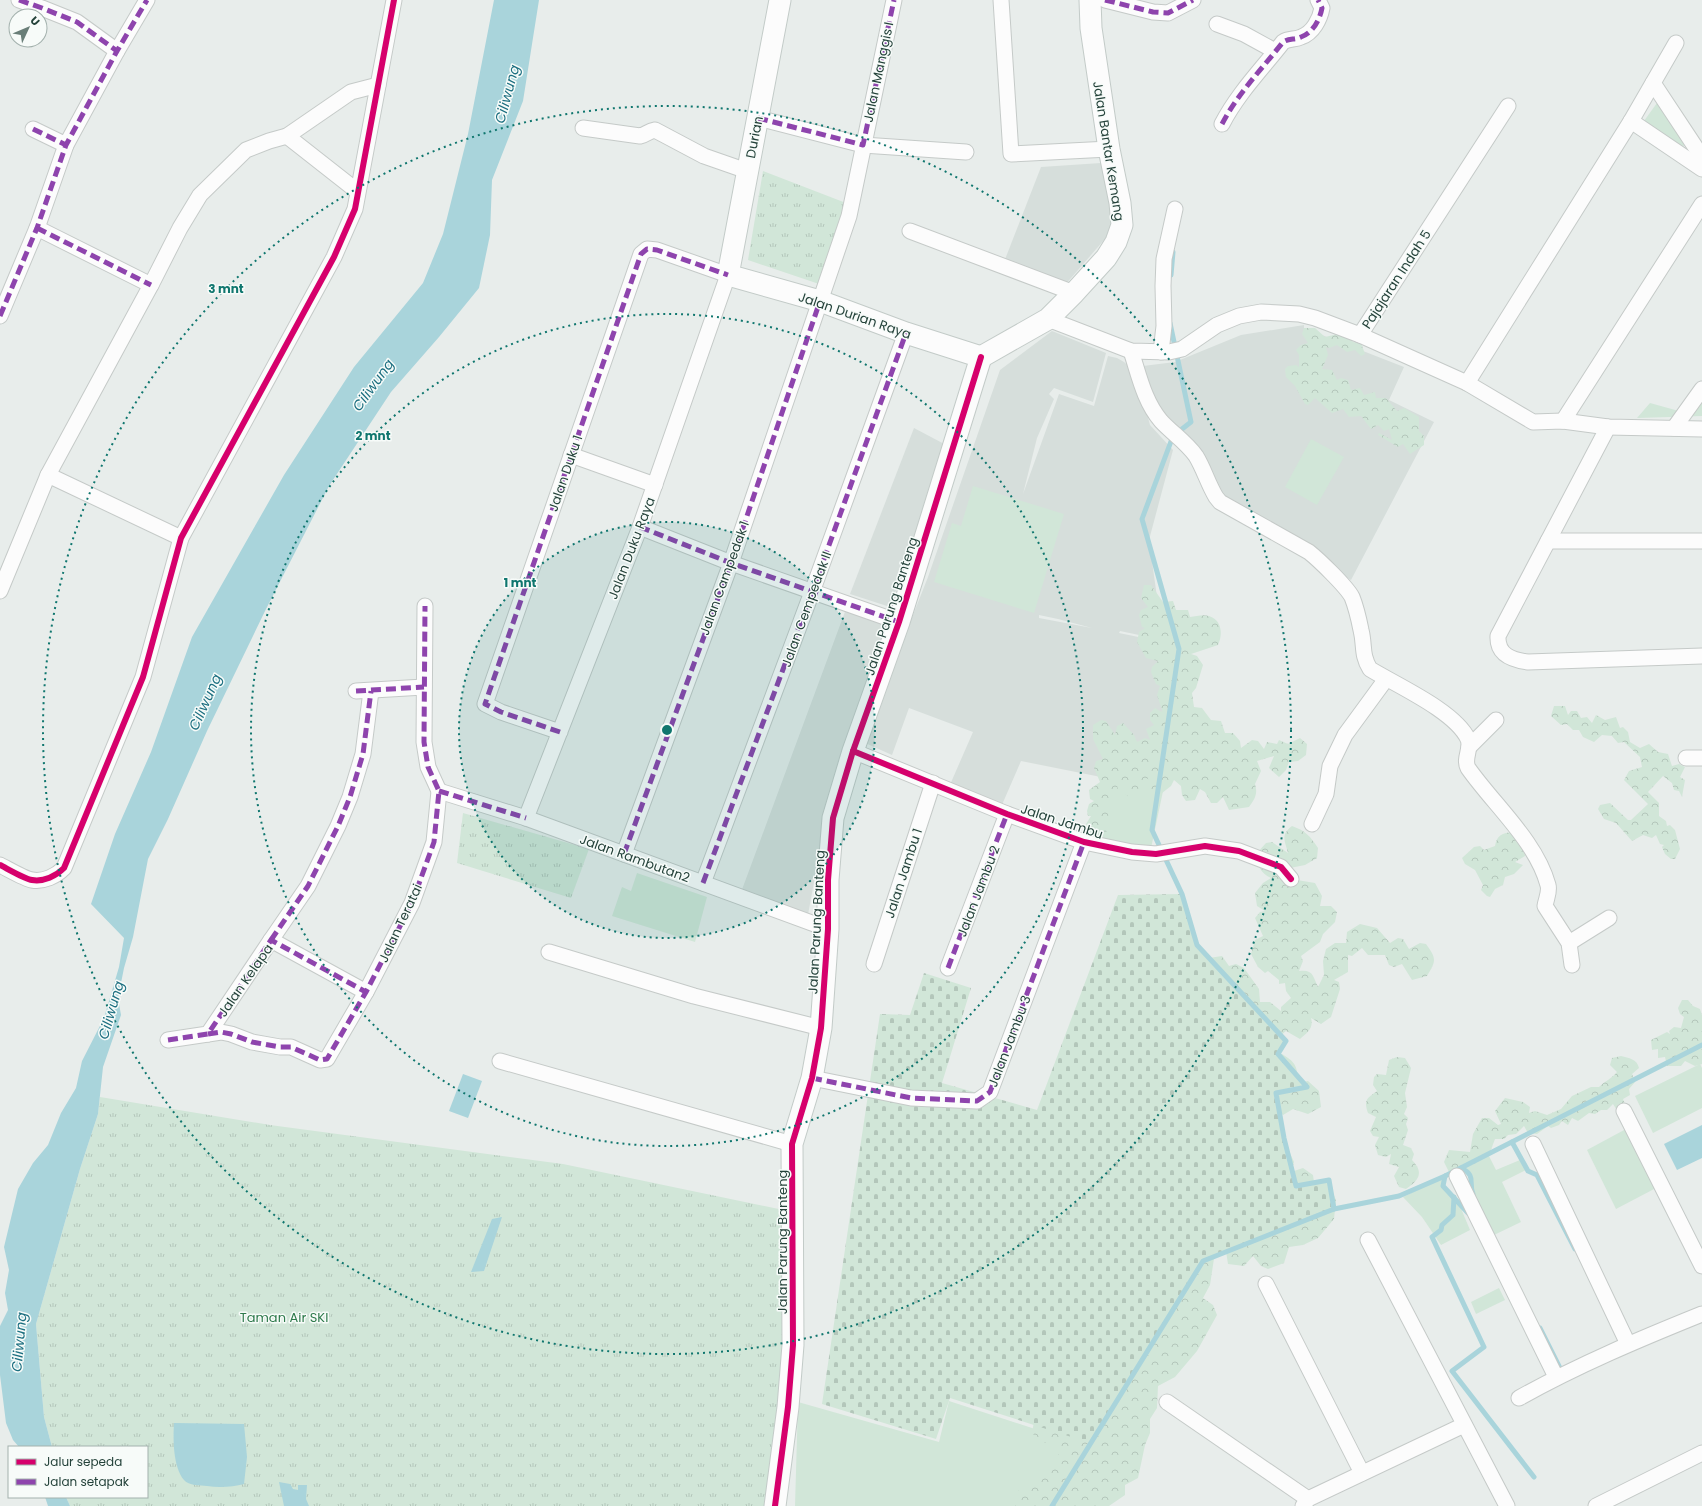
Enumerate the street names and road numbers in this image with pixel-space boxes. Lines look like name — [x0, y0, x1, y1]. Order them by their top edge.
street label: Jalan Manggis I — [859, 20, 898, 124]
street label: Jalan Bantar Kemang — [1088, 80, 1129, 222]
street label: Durian — [741, 114, 768, 160]
street label: Pajajaran Indah 5 — [1357, 226, 1436, 333]
street label: Jalan Durian Raya — [796, 287, 914, 344]
street label: Jalan Duku 1 — [544, 432, 587, 514]
street label: Jalan Duku Raya — [603, 494, 660, 602]
street label: Jalan Campedak 1 — [695, 518, 754, 638]
street label: Jalan Parung Banteng — [860, 535, 923, 678]
street label: Jalan Cempedak II — [777, 549, 836, 670]
street label: Jalan Jambu — [1018, 799, 1106, 844]
street label: Jalan Jambu 1 — [880, 826, 927, 920]
street label: Jalan Rambutan2 — [577, 830, 693, 887]
street label: Jalan Jambu 2 — [952, 843, 1005, 940]
street label: Jalan Parung Banteng — [803, 849, 830, 995]
street label: Jalan Teratai — [374, 881, 427, 966]
street label: Jalan Kelapa — [213, 940, 278, 1020]
street label: Jalan Jambu 3 — [983, 993, 1036, 1090]
street label: Jalan Parung Banteng — [773, 1170, 792, 1314]

